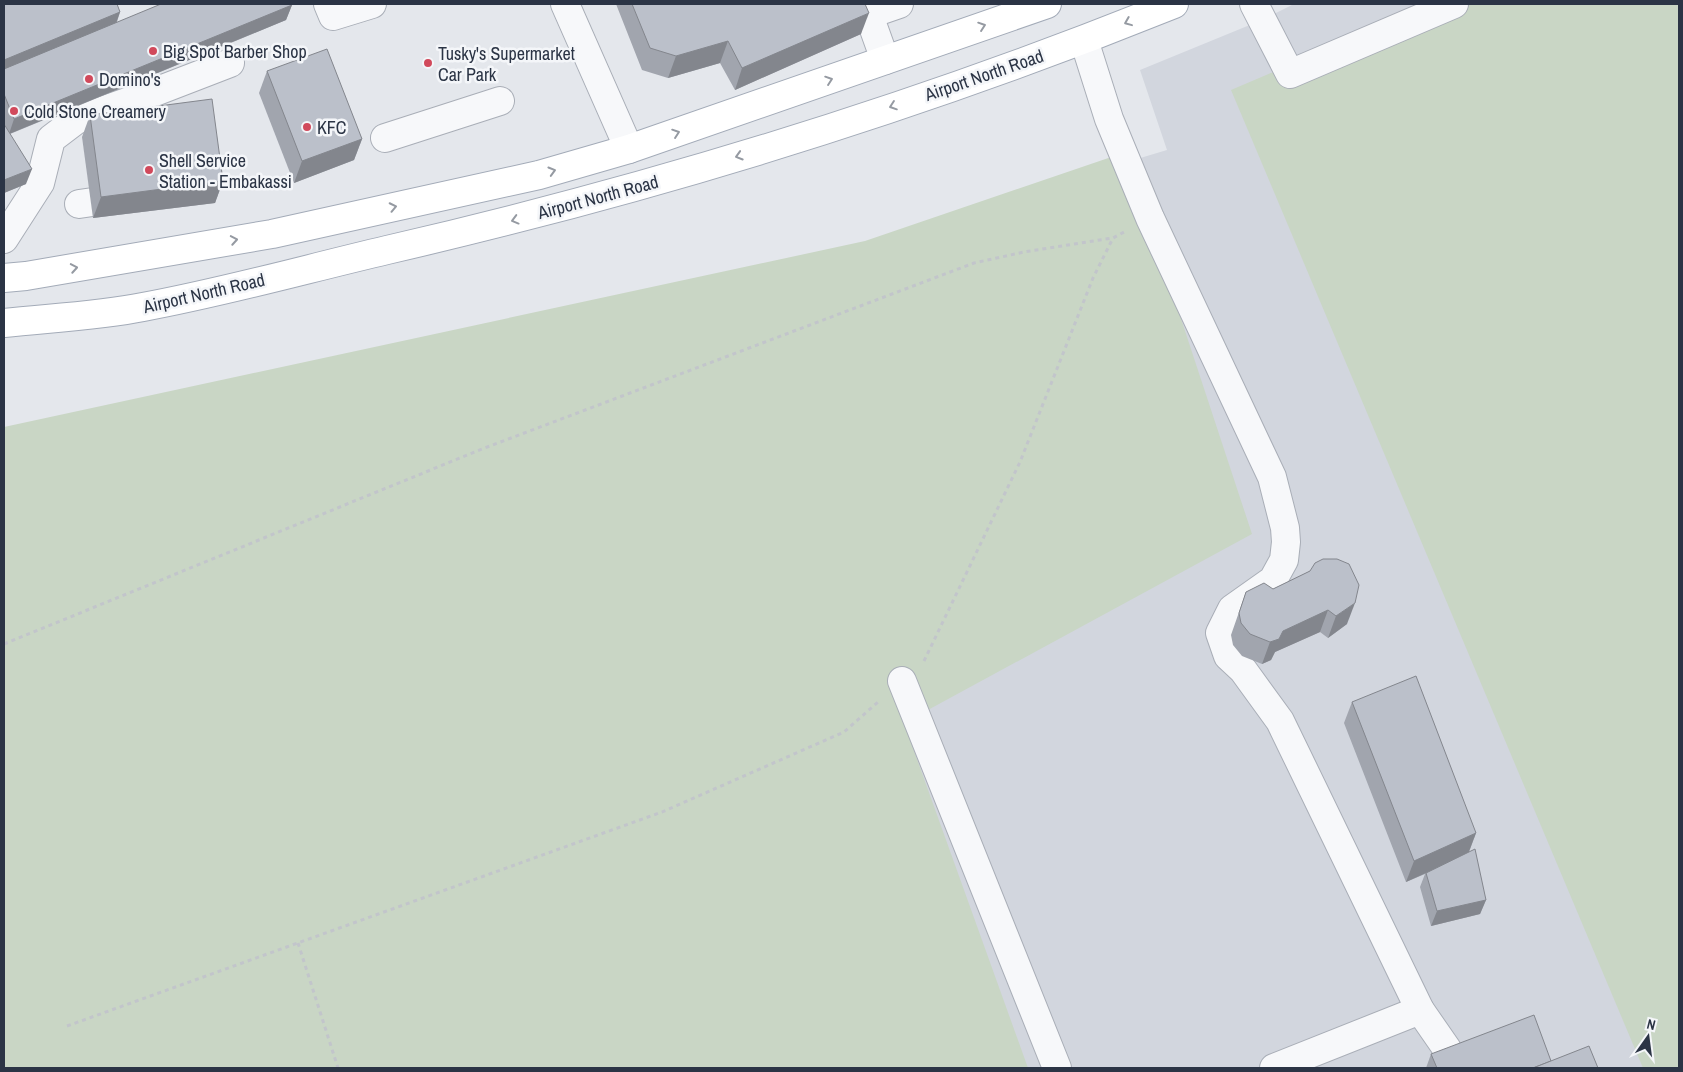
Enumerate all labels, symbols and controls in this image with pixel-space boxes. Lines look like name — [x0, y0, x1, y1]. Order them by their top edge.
one-way arrow — [1125, 16, 1133, 26]
one-way arrow — [978, 22, 986, 32]
place label: Big Spot Barber Shop — [163, 39, 307, 64]
place label: Tusky's Supermarket Car Park — [438, 41, 575, 87]
street label: Airport North Road — [920, 43, 1047, 107]
marker: Big Spot Barber Shop — [147, 45, 159, 57]
marker: Tusky's Supermarket Car Park — [422, 57, 434, 69]
place label: Domino's — [99, 67, 161, 92]
marker: Domino's — [83, 73, 95, 85]
one-way arrow — [824, 76, 833, 86]
place label: Cold Stone Creamery — [24, 99, 167, 124]
one-way arrow — [889, 100, 898, 110]
marker: Cold Stone Creamery — [8, 105, 20, 117]
place label: KFC — [317, 115, 347, 140]
marker: KFC — [301, 121, 313, 133]
one-way arrow — [671, 129, 679, 139]
place label: Shell Service Station - Embakassi — [159, 148, 292, 194]
one-way arrow — [735, 151, 743, 161]
marker: Shell Service Station - Embakassi — [143, 164, 155, 176]
one-way arrow — [547, 167, 555, 177]
street label: Airport North Road — [534, 169, 661, 225]
one-way arrow — [389, 202, 398, 213]
one-way arrow — [511, 214, 519, 224]
one-way arrow — [230, 236, 238, 246]
one-way arrow — [70, 264, 78, 274]
street label: Airport North Road — [140, 267, 267, 319]
north arrow — [1623, 1012, 1673, 1062]
text: N — [1645, 1015, 1657, 1034]

